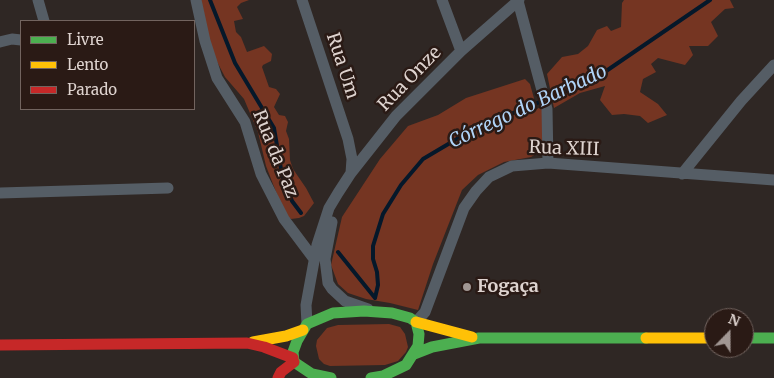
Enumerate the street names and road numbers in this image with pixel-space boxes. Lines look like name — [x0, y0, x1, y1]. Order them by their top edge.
street label: Rua Um — [321, 30, 363, 102]
street label: Rua Onze — [374, 42, 446, 116]
street label: Rua da Paz — [248, 107, 302, 201]
street label: Rua XIII — [528, 137, 600, 161]

